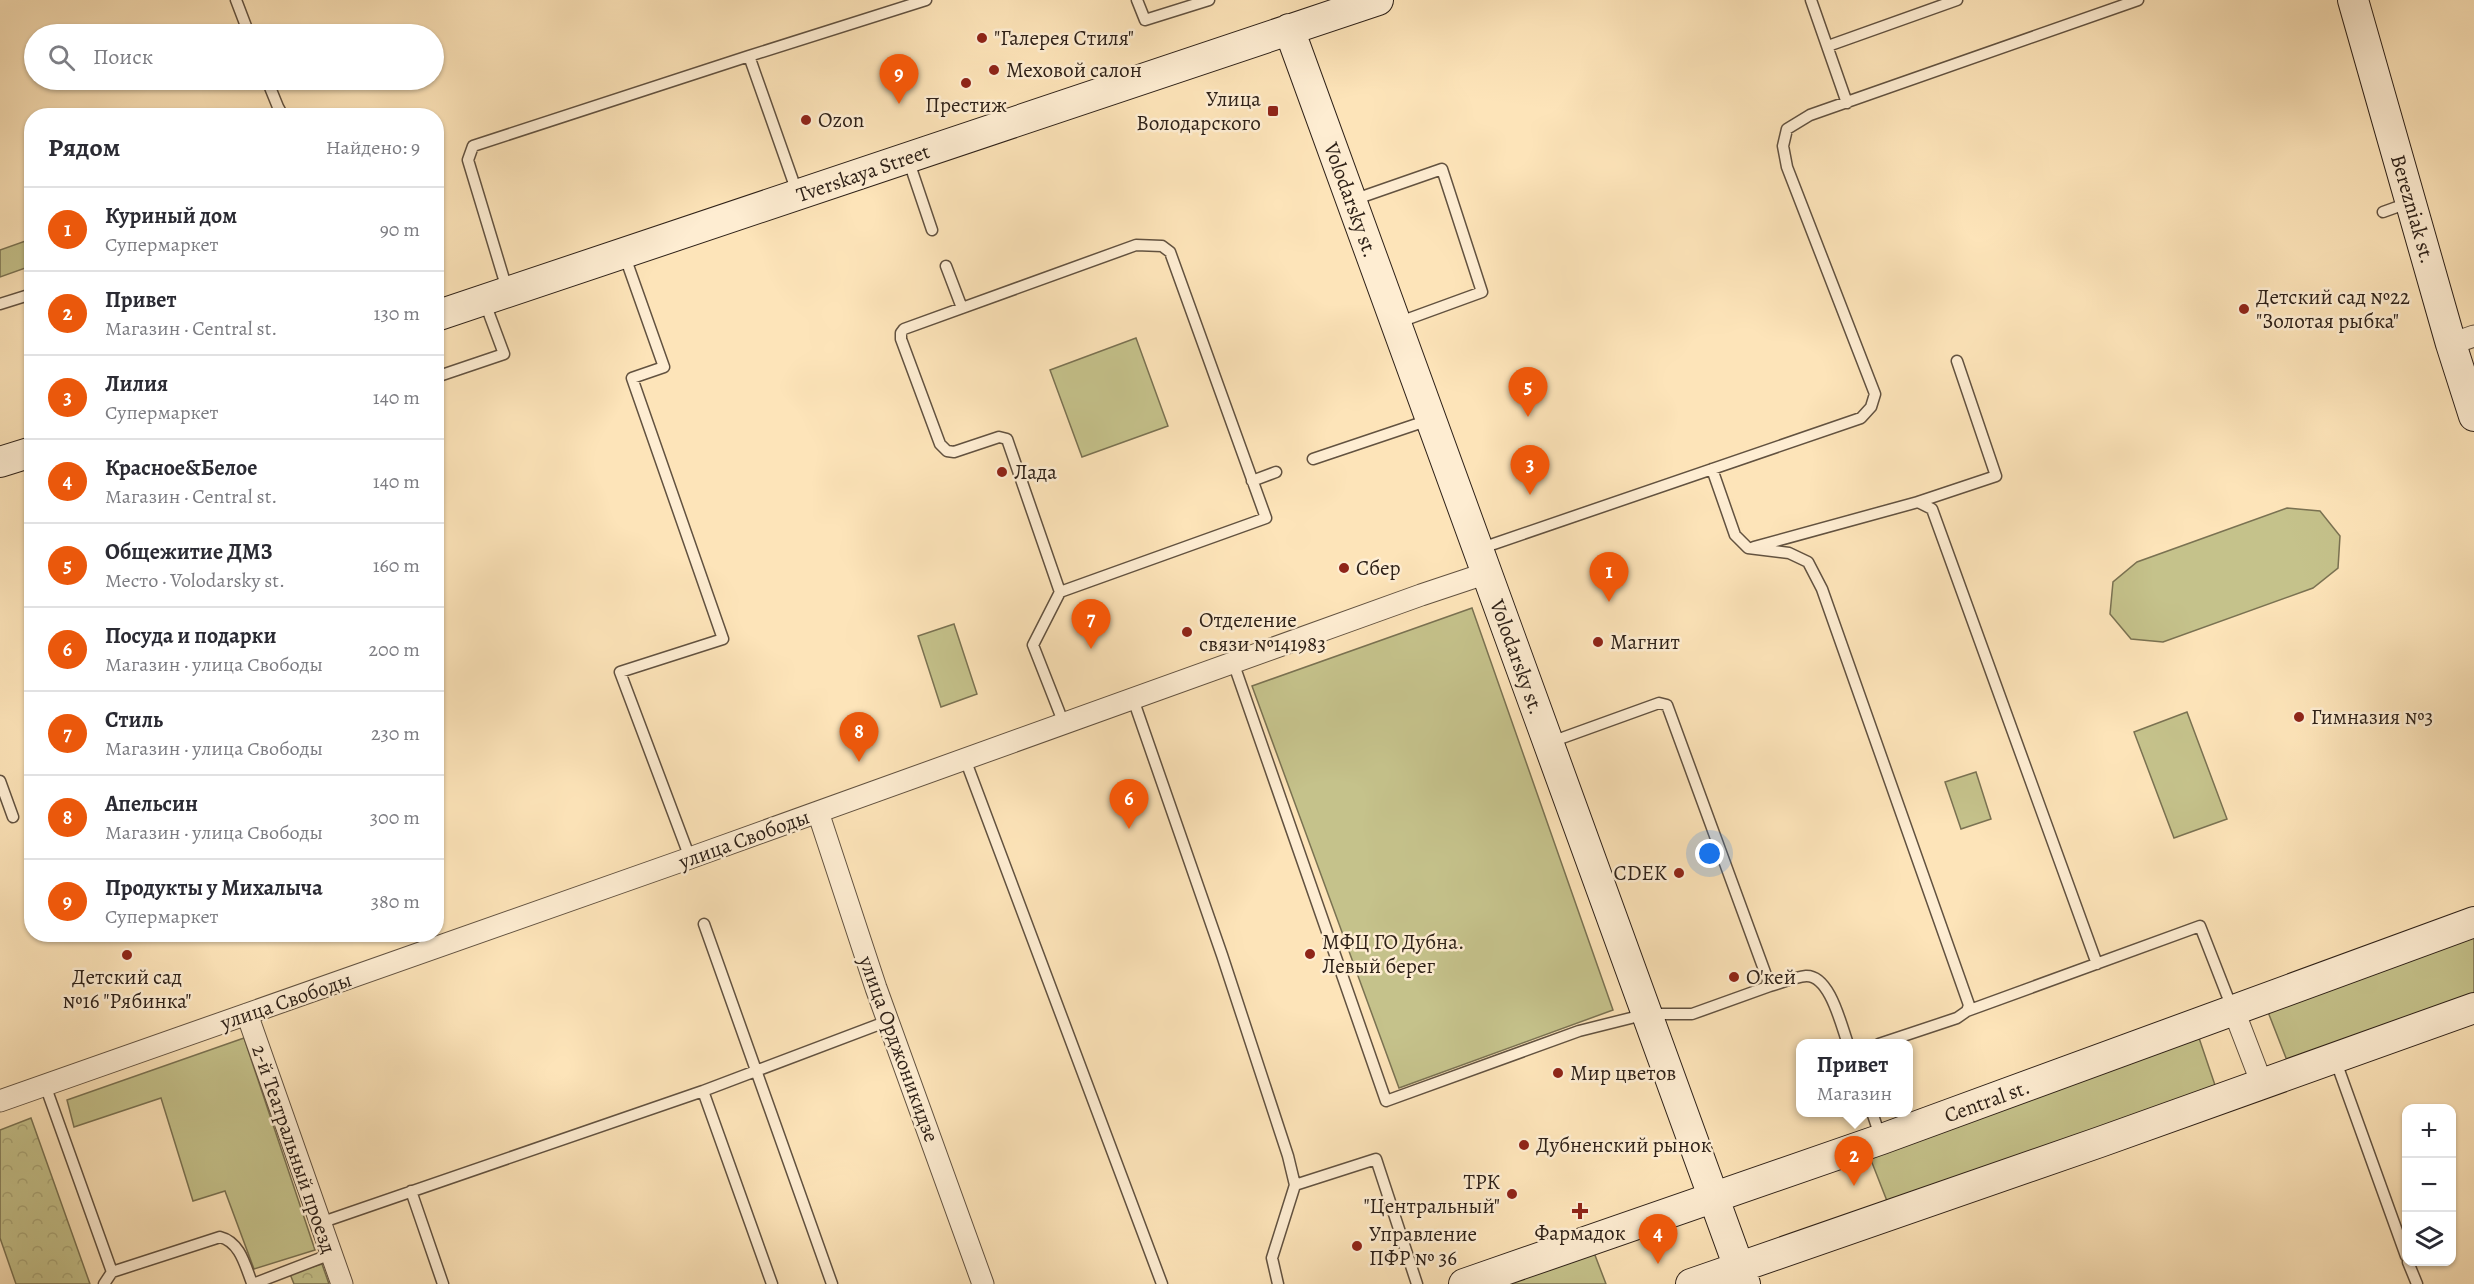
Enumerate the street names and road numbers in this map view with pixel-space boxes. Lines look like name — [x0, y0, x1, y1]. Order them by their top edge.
street label: Tverskaya Street — [793, 137, 933, 209]
street label: Volodarsky st. — [1317, 138, 1385, 261]
street label: Berezniak st. — [2384, 151, 2442, 267]
street label: Volodarsky st. — [1483, 595, 1551, 718]
street label: улица Свободы — [674, 802, 813, 876]
street label: улица Орджоникидзе — [852, 951, 946, 1146]
street label: улица Свободы — [216, 965, 355, 1037]
street label: 2-й Театральный проезд — [245, 1041, 343, 1257]
street label: Central st. — [1940, 1073, 2034, 1129]

